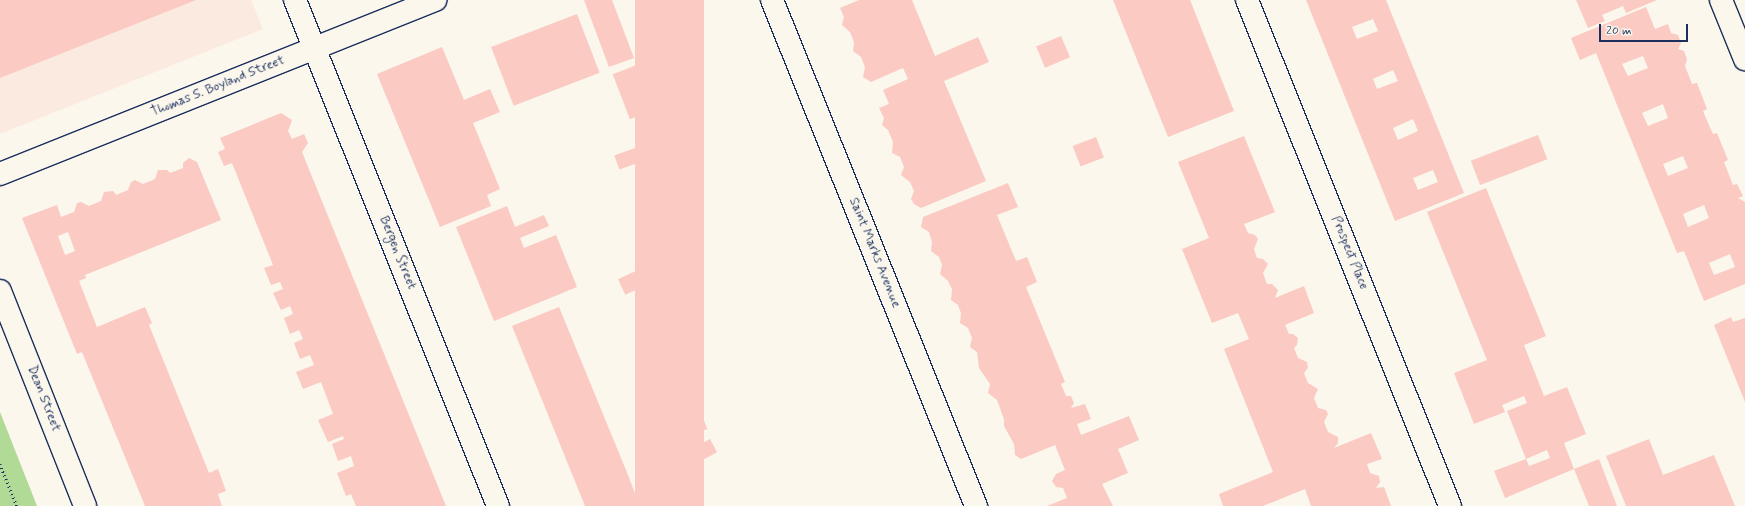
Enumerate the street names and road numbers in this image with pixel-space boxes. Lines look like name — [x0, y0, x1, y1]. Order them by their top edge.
street label: Thomas S. Boyland Street — [149, 53, 287, 121]
street label: Saint Marks Avenue — [845, 197, 903, 309]
street label: Bergen Street — [375, 213, 419, 293]
street label: Prospect Place — [1327, 214, 1371, 292]
street label: Dean Street — [23, 364, 63, 434]

